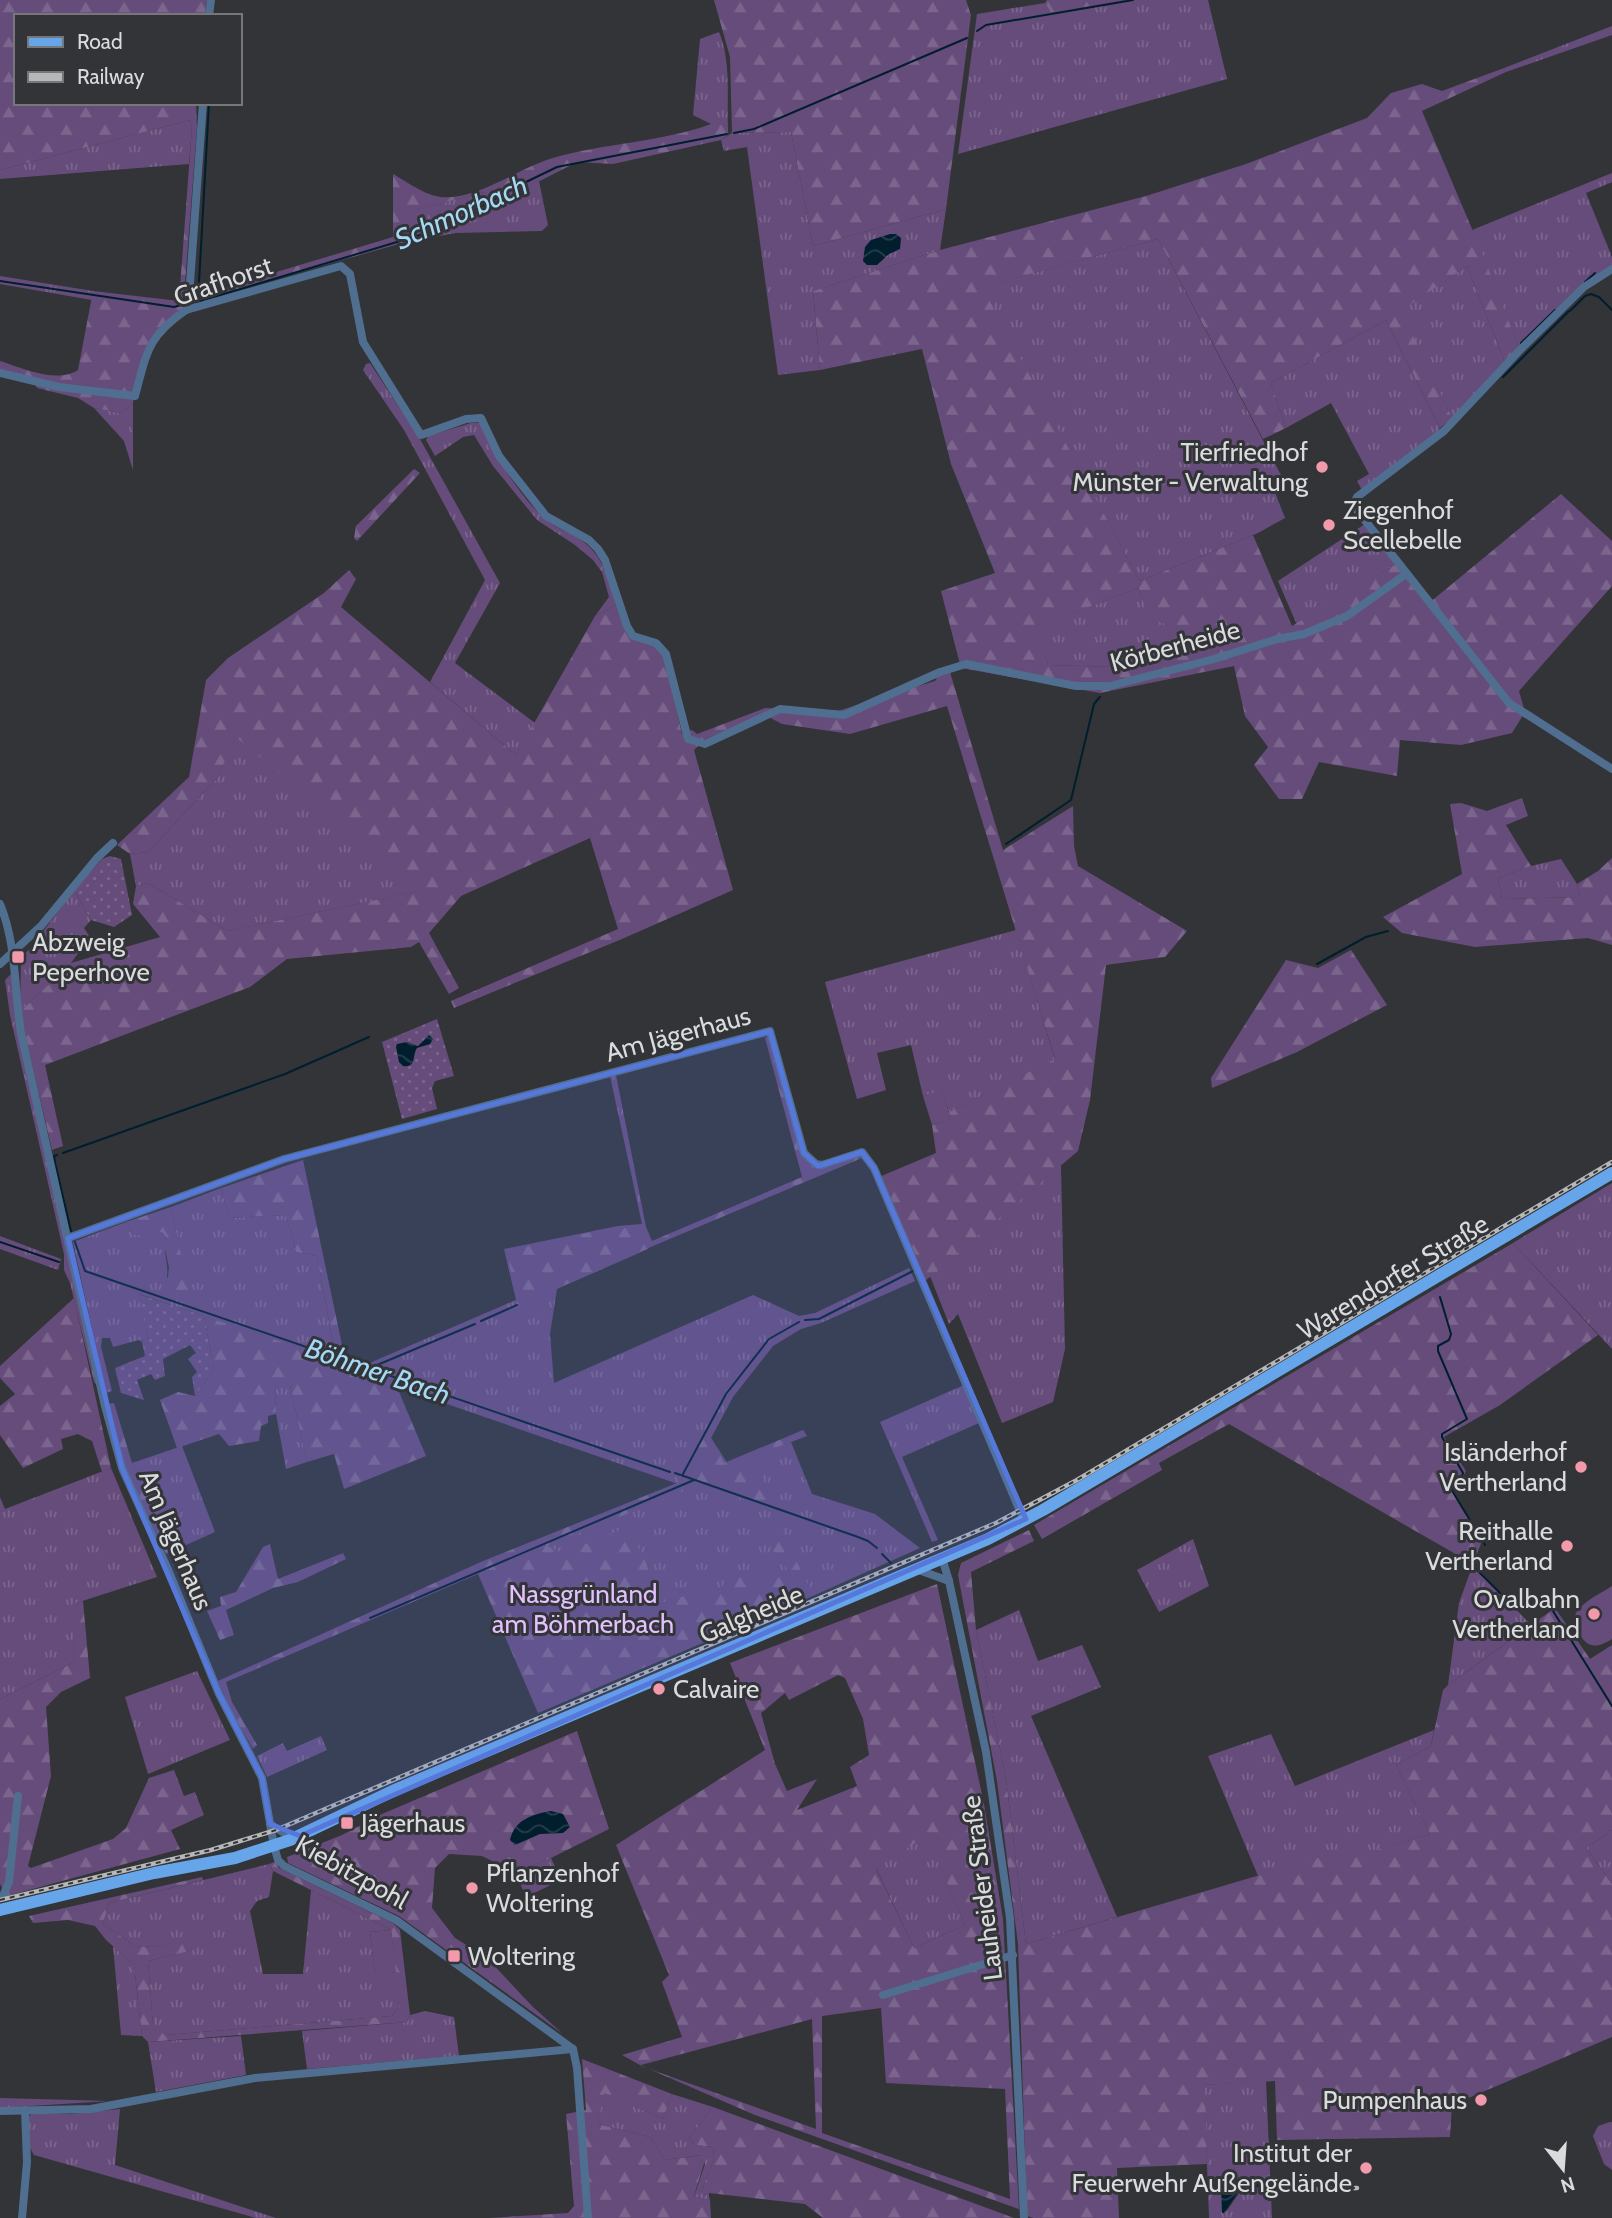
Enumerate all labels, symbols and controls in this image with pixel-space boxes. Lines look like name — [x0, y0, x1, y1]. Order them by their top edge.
legend — [14, 14, 242, 105]
text: Road — [77, 29, 123, 54]
text: Railway — [77, 64, 145, 89]
water label: Schmorbach — [389, 168, 533, 256]
street label: Grafhorst — [169, 249, 277, 313]
place label: Tierfriedhof Münster - Verwaltung — [1072, 436, 1309, 498]
marker: Tierfriedhof Münster - Verwaltung — [1314, 459, 1330, 475]
place label: Ziegenhof Scellebelle — [1343, 494, 1462, 556]
marker: Ziegenhof Scellebelle — [1321, 517, 1337, 533]
street label: Körberheide — [1107, 613, 1243, 679]
place label: Abzweig Peperhove — [32, 926, 150, 988]
marker: Abzweig Peperhove — [10, 949, 26, 965]
street label: Am Jägerhaus — [602, 999, 754, 1069]
street label: Warendorfer Straße — [1292, 1207, 1494, 1347]
water label: Böhmer Bach — [301, 1330, 455, 1412]
place label: Isländerhof Vertherland — [1439, 1436, 1567, 1498]
marker: Isländerhof Vertherland — [1573, 1459, 1589, 1475]
street label: Am Jägerhaus — [132, 1465, 220, 1615]
place label: Reithalle Vertherland — [1425, 1515, 1553, 1577]
marker: Reithalle Vertherland — [1559, 1538, 1575, 1554]
park label: Nassgrünland am Böhmerbach — [492, 1578, 674, 1640]
street label: Galgheide — [694, 1578, 808, 1650]
place label: Ovalbahn Vertherland — [1452, 1583, 1580, 1645]
marker: Ovalbahn Vertherland — [1586, 1606, 1602, 1622]
place label: Calvaire — [673, 1673, 759, 1705]
marker: Calvaire — [651, 1681, 667, 1697]
street label: Lauheider Straße — [955, 1794, 1009, 1982]
place label: Jägerhaus — [360, 1807, 466, 1839]
marker: Jägerhaus — [339, 1815, 355, 1831]
street label: Kiebitzpohl — [290, 1828, 414, 1916]
place label: Pflanzenhof Woltering — [486, 1857, 620, 1919]
marker: Pflanzenhof Woltering — [464, 1880, 480, 1896]
place label: Woltering — [468, 1940, 576, 1972]
marker: Woltering — [446, 1948, 462, 1964]
place label: Pumpenhaus — [1323, 2084, 1467, 2116]
marker: Pumpenhaus — [1473, 2092, 1489, 2108]
north arrow — [1528, 2134, 1598, 2204]
place label: Institut der Feuerwehr Außengelände — [1072, 2137, 1353, 2199]
marker: Institut der Feuerwehr Außengelände — [1358, 2160, 1374, 2176]
text: N — [1558, 2172, 1578, 2198]

